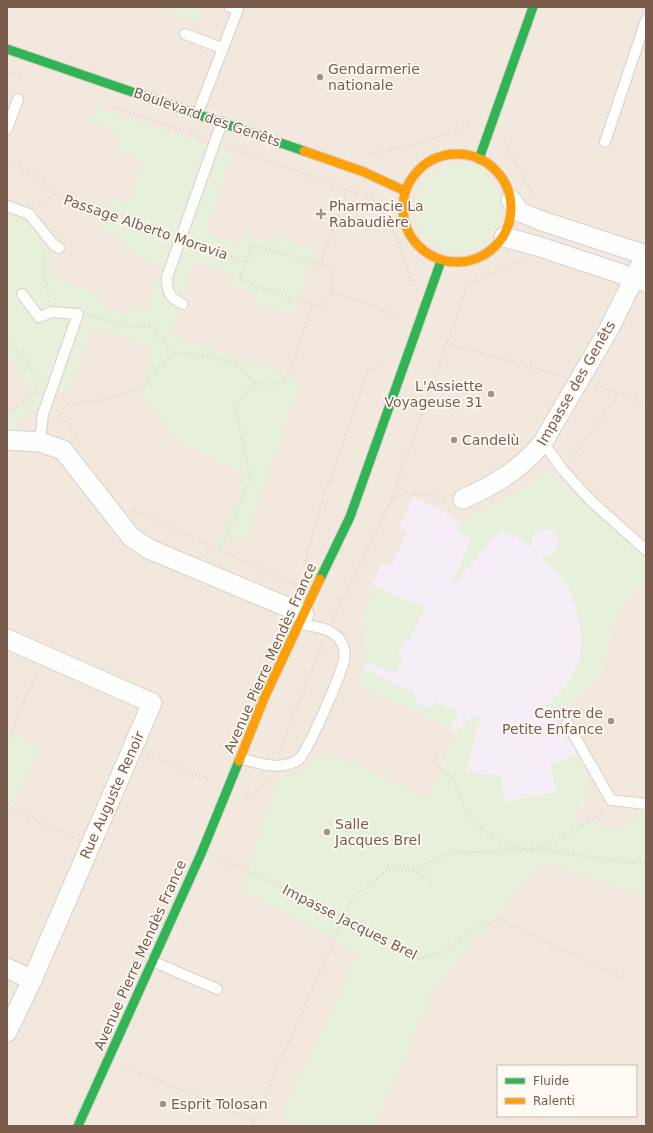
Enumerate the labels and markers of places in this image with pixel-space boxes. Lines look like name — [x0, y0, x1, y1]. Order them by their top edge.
place label: Gendarmerie nationale — [328, 61, 420, 93]
marker: Gendarmerie nationale — [315, 72, 325, 82]
place label: Pharmacie La Rabaudière — [329, 198, 424, 230]
marker: Pharmacie La Rabaudière — [316, 209, 326, 219]
place label: L'Assiette Voyageuse 31 — [385, 378, 483, 410]
marker: L'Assiette Voyageuse 31 — [486, 389, 496, 399]
place label: Candelù — [462, 432, 520, 448]
marker: Candelù — [449, 435, 459, 445]
place label: Centre de Petite Enfance — [502, 705, 603, 737]
marker: Centre de Petite Enfance — [606, 716, 616, 726]
place label: Salle Jacques Brel — [334, 816, 421, 848]
marker: Salle Jacques Brel — [322, 827, 332, 837]
place label: Esprit Tolosan — [171, 1096, 268, 1112]
marker: Esprit Tolosan — [158, 1099, 168, 1109]

